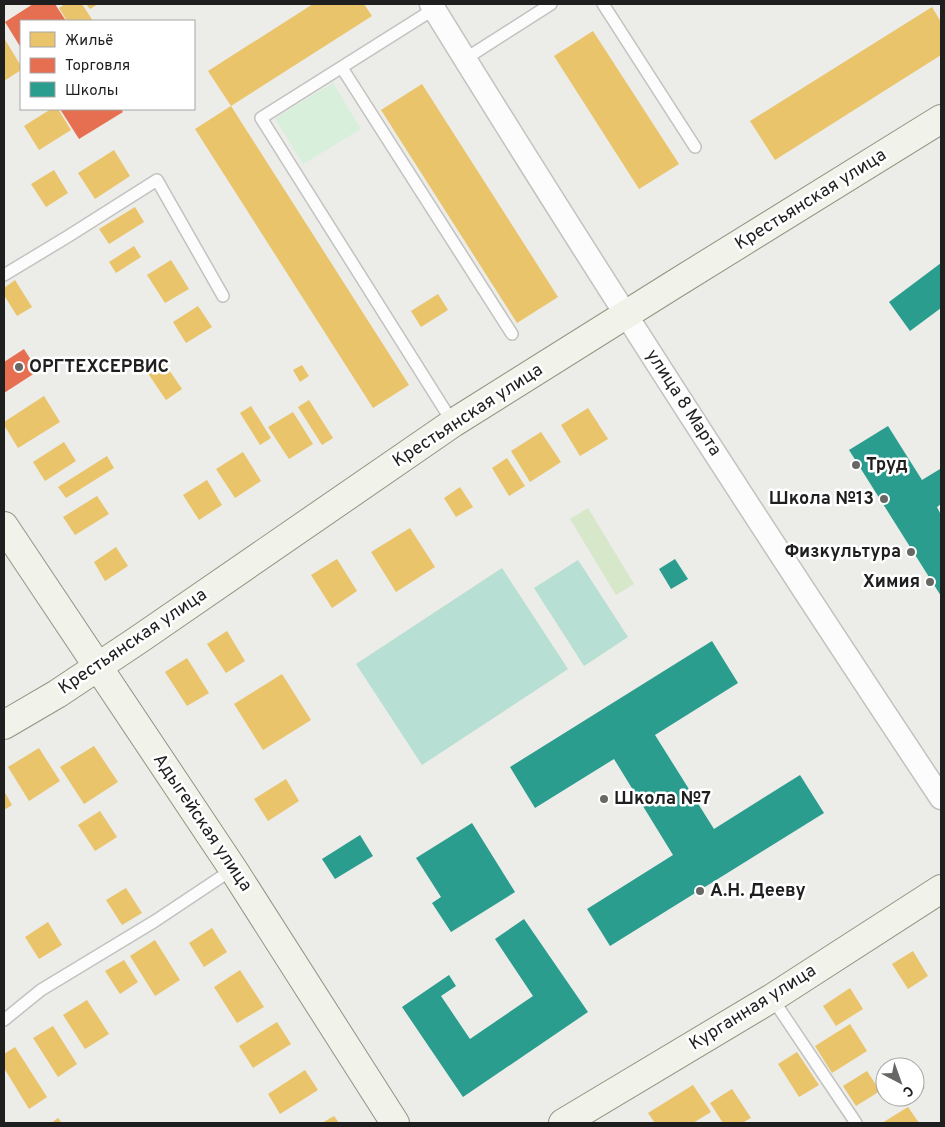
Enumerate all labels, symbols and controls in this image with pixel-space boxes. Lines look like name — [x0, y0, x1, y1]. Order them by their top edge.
legend — [20, 20, 195, 110]
text: Жильё — [65, 32, 113, 51]
text: Торговля — [65, 57, 130, 76]
text: Школы — [65, 82, 119, 101]
street label: Крестьянская улица — [731, 144, 891, 256]
street label: улица 8 Марта — [640, 345, 726, 461]
place label: ОРГТЕХСЕРВИС — [29, 356, 169, 379]
street label: Крестьянская улица — [389, 359, 547, 473]
marker: ОРГТЕХСЕРВИС — [13, 361, 25, 373]
place label: Труд — [866, 454, 908, 477]
marker: Труд — [850, 459, 862, 471]
place label: Школа №13 — [769, 488, 874, 511]
marker: Школа №13 — [878, 493, 890, 505]
place label: Физкультура — [785, 541, 901, 564]
marker: Физкультура — [905, 546, 917, 558]
place label: Химия — [863, 571, 920, 594]
marker: Химия — [924, 576, 936, 588]
street label: Крестьянская улица — [54, 584, 212, 700]
street label: Адыгейская улица — [147, 750, 257, 896]
place label: Школа №7 — [614, 788, 711, 811]
marker: Школа №7 — [598, 793, 610, 805]
place label: А.Н. Дееву — [710, 880, 806, 903]
marker: А.Н. Дееву — [694, 885, 706, 897]
street label: Курганная улица — [685, 960, 821, 1056]
north arrow — [875, 1057, 925, 1107]
text: С — [899, 1081, 916, 1100]

